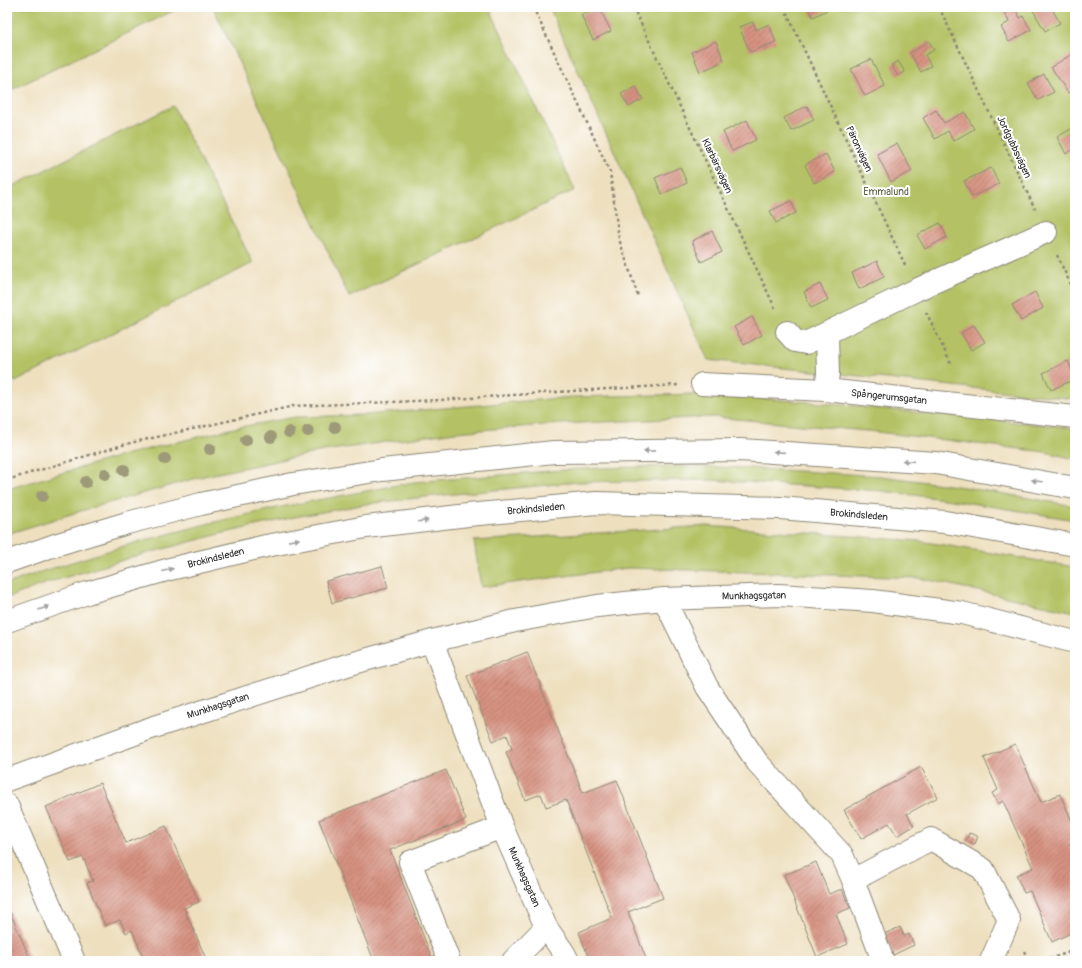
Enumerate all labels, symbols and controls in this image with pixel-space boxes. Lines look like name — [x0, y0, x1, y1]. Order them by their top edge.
street label: Jordgubbsvägen — [994, 114, 1034, 180]
street label: Päronvägen — [843, 124, 875, 174]
street label: Klarbärsvägen — [699, 137, 735, 196]
park label: Emmalund — [863, 186, 909, 198]
street label: Spångerumsgatan — [850, 386, 928, 407]
one-way arrow — [643, 447, 655, 454]
one-way arrow — [773, 449, 785, 456]
one-way arrow — [902, 457, 914, 464]
one-way arrow — [1031, 478, 1043, 484]
street label: Brokindsleden — [507, 500, 566, 518]
street label: Brokindsleden — [830, 506, 889, 524]
one-way arrow — [417, 517, 429, 524]
one-way arrow — [288, 537, 301, 543]
street label: Brokindsleden — [186, 545, 246, 571]
one-way arrow — [162, 567, 174, 573]
street label: Munkhagsgatan — [722, 589, 787, 603]
one-way arrow — [38, 605, 50, 611]
street label: Munkhagsgatan — [186, 690, 251, 722]
street label: Munkhagsgatan — [505, 845, 543, 909]

